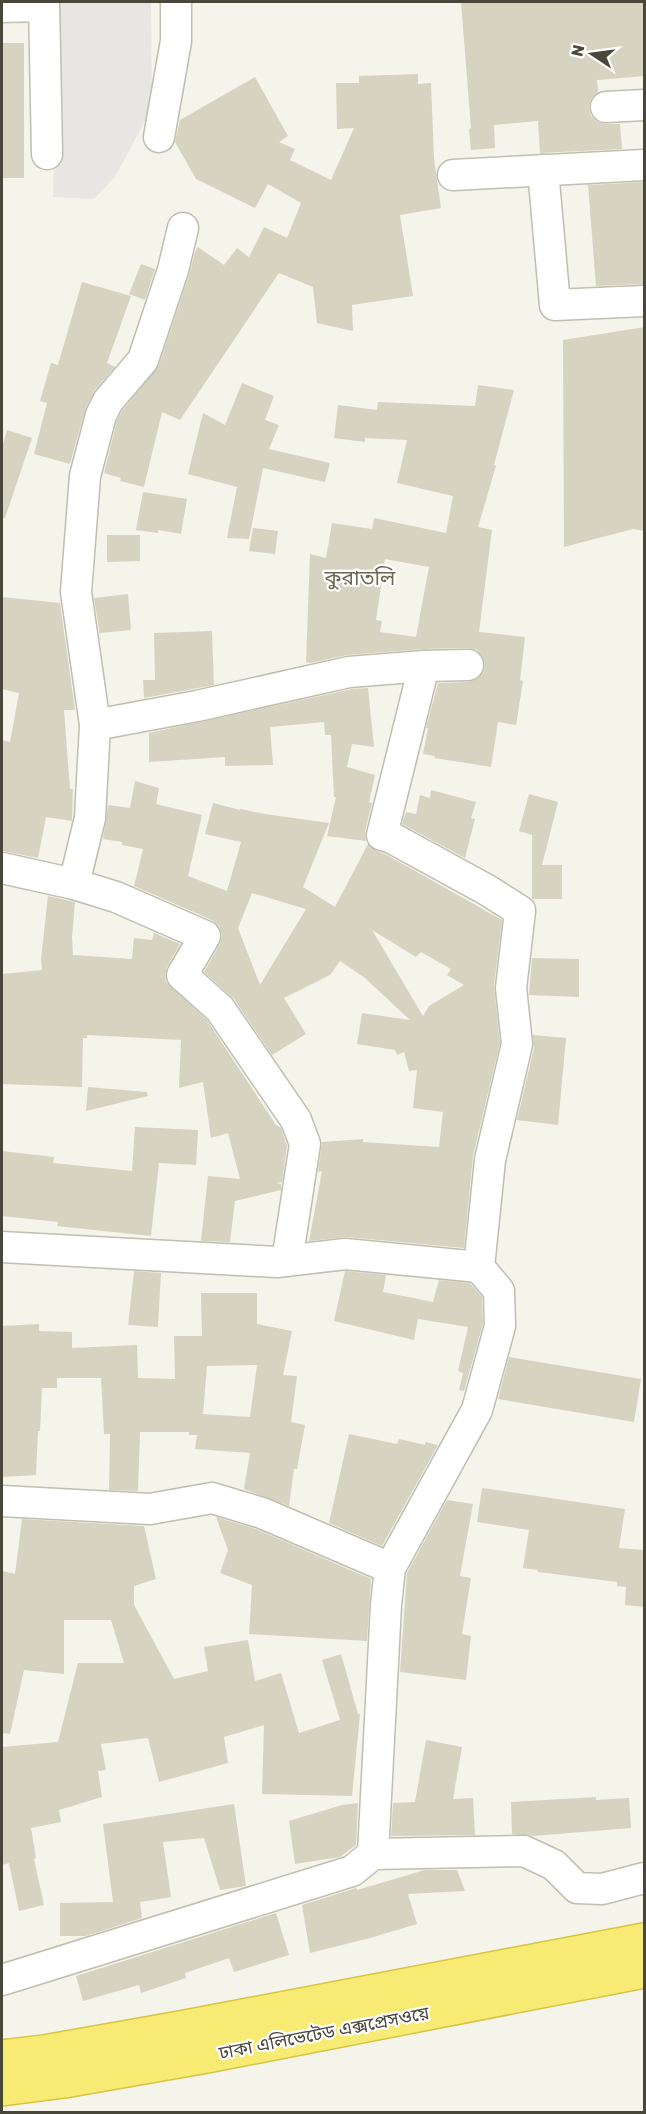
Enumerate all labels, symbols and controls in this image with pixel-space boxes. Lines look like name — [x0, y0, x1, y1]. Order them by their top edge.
north arrow — [562, 24, 622, 84]
text: N — [567, 43, 588, 58]
district label: কুরাতলি — [324, 565, 396, 590]
street label: ঢাকা এলিভেটেড এক্সপ্রেসওয়ে — [216, 2002, 432, 2064]

